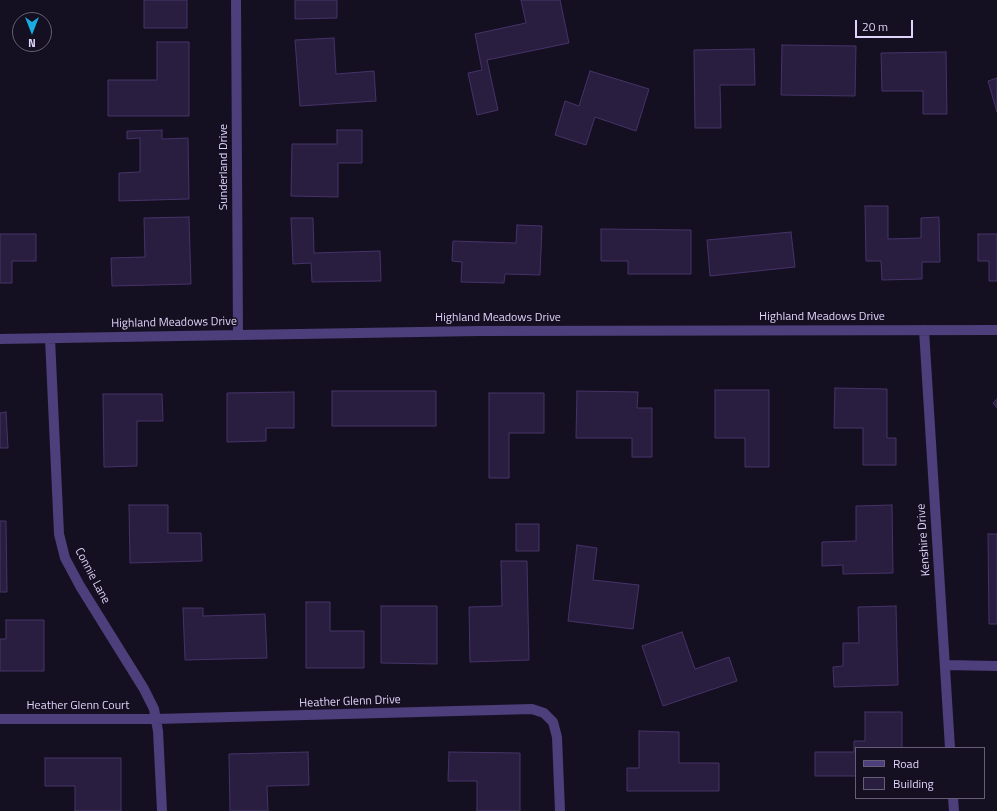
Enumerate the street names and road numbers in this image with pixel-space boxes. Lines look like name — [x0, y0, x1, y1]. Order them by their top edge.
street label: Sunderland Drive — [217, 124, 231, 210]
street label: Highland Meadows Drive — [759, 310, 885, 324]
street label: Highland Meadows Drive — [435, 311, 561, 325]
street label: Highland Meadows Drive — [111, 315, 237, 331]
street label: Kenshire Drive — [914, 503, 934, 577]
street label: Connie Lane — [71, 546, 113, 606]
street label: Heather Glenn Drive — [299, 693, 401, 711]
street label: Heather Glenn Court — [27, 699, 129, 713]

